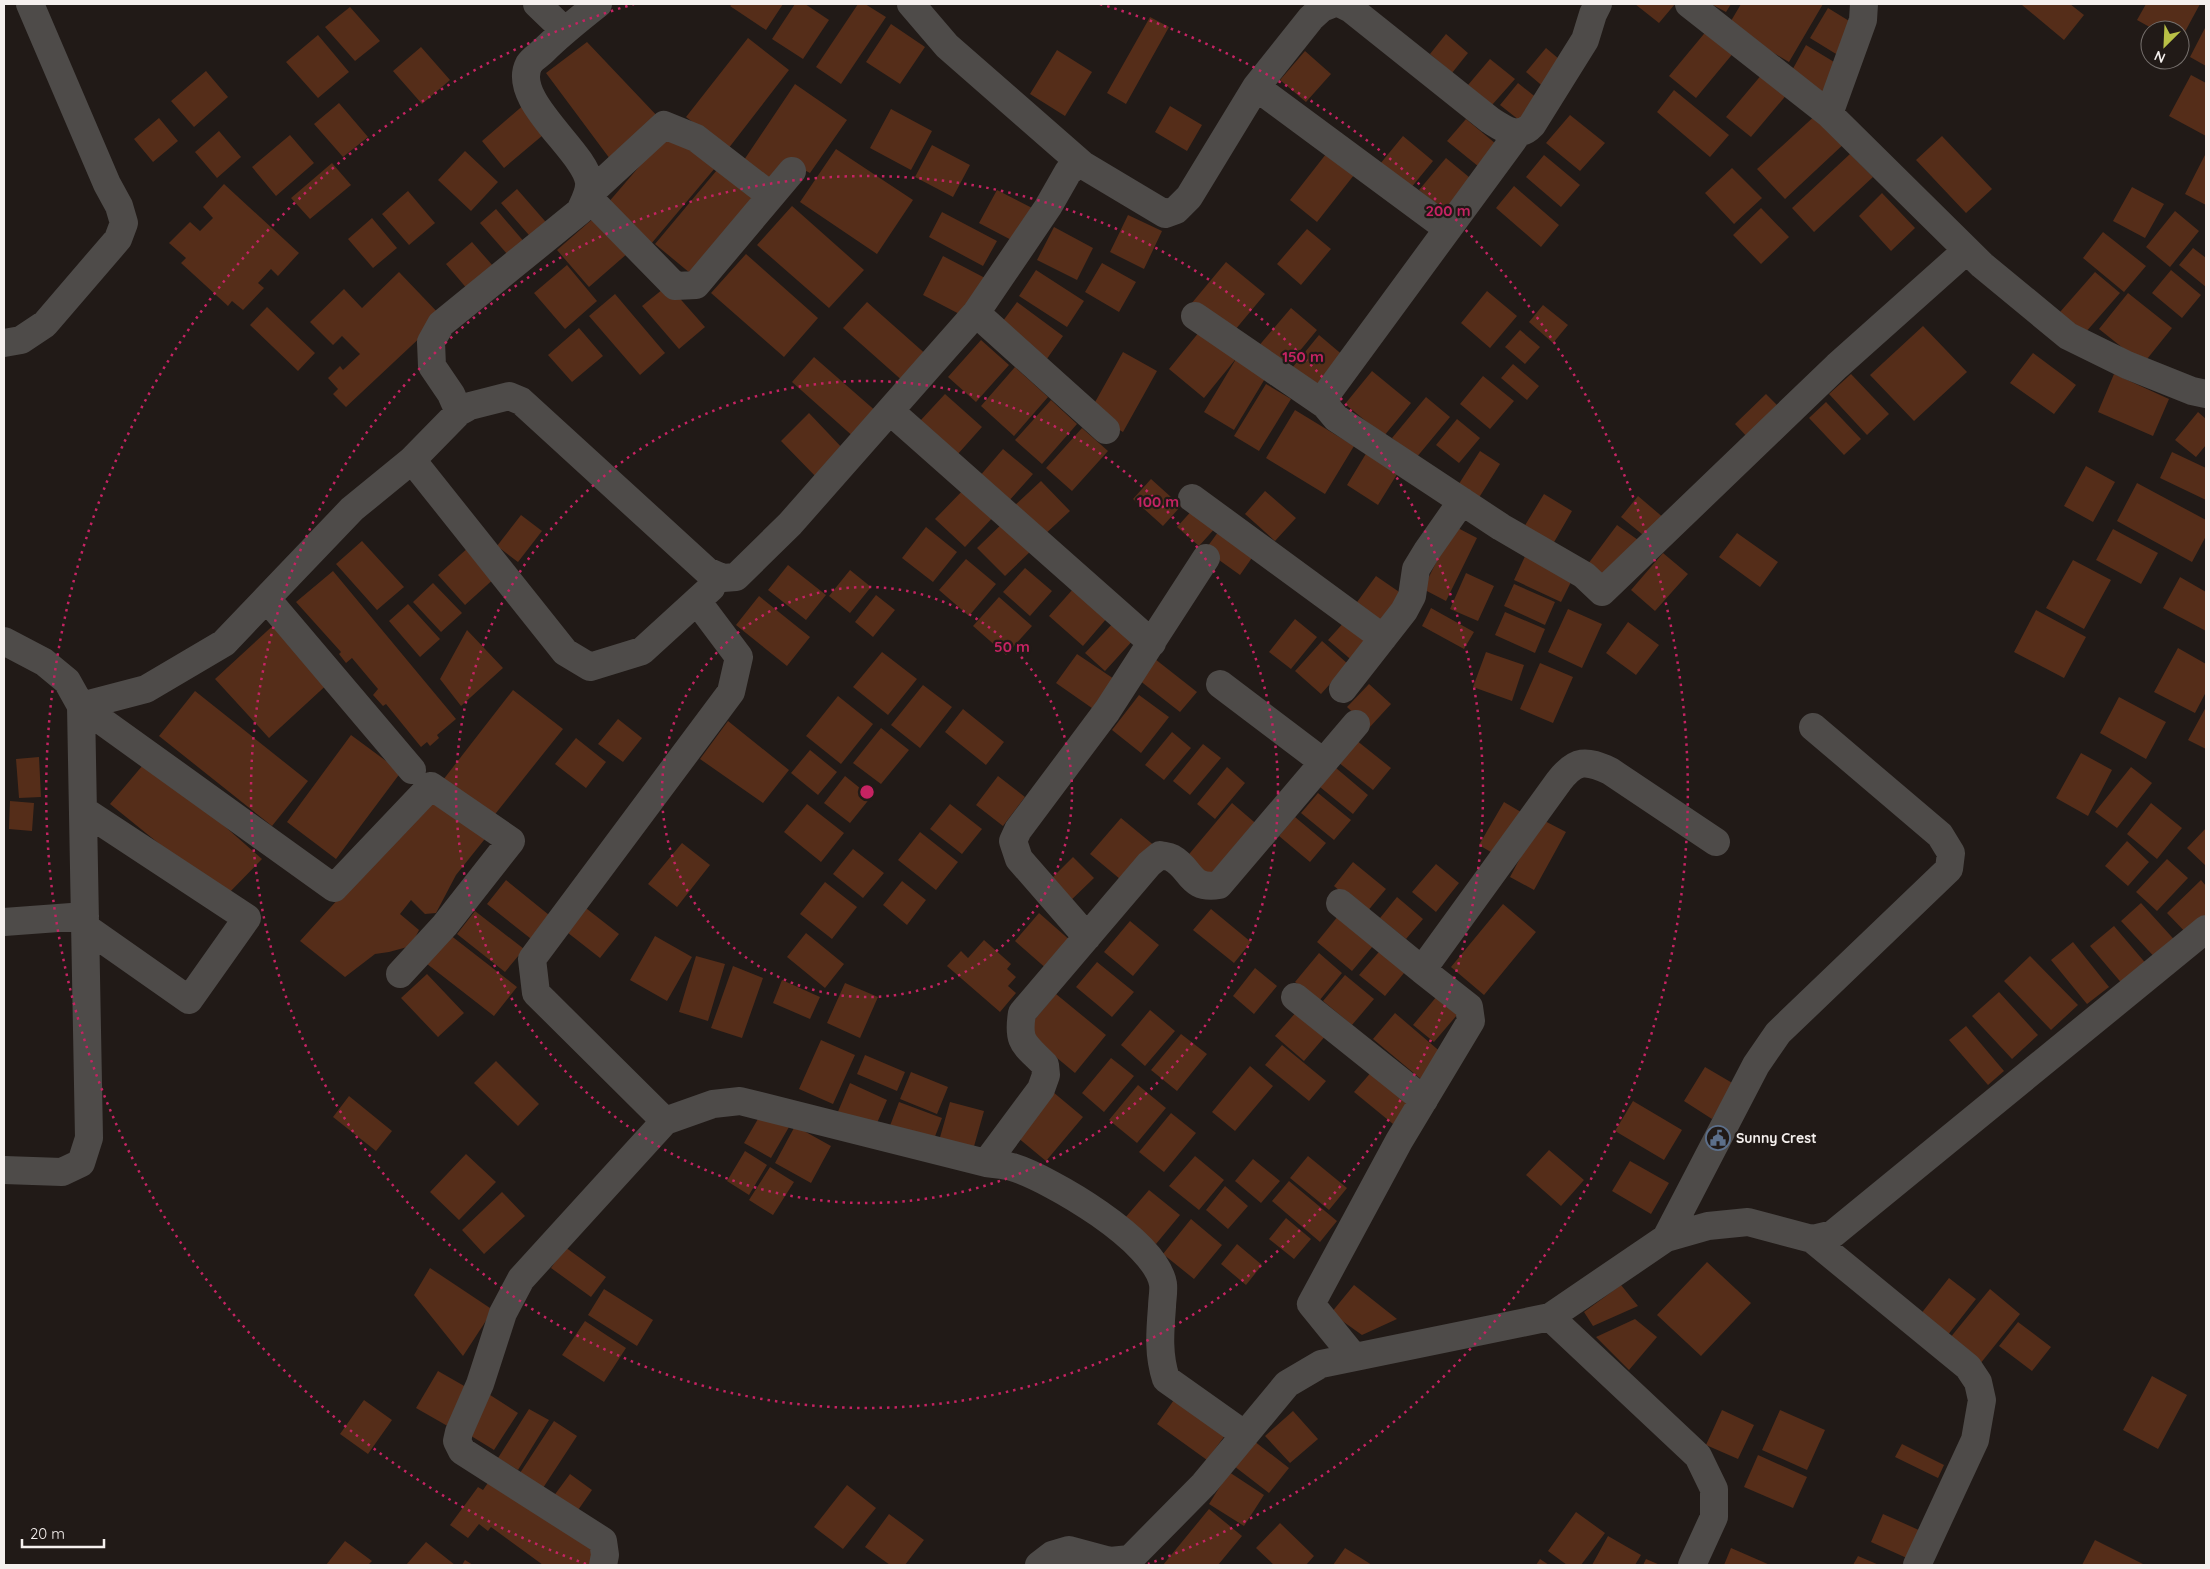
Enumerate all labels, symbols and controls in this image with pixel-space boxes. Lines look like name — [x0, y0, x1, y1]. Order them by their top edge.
north arrow — [2140, 20, 2190, 70]
text: N — [2151, 47, 2168, 67]
text: 200 m — [1426, 201, 1471, 220]
text: 150 m — [1282, 347, 1324, 366]
text: 100 m — [1137, 492, 1179, 511]
text: 50 m — [994, 637, 1030, 656]
centre of rings — [858, 783, 876, 801]
public building icon: Sunny Crest — [1705, 1125, 1731, 1151]
place label: Sunny Crest — [1736, 1129, 1817, 1147]
scale bar — [22, 1516, 105, 1548]
text: 20 m — [30, 1524, 65, 1543]

